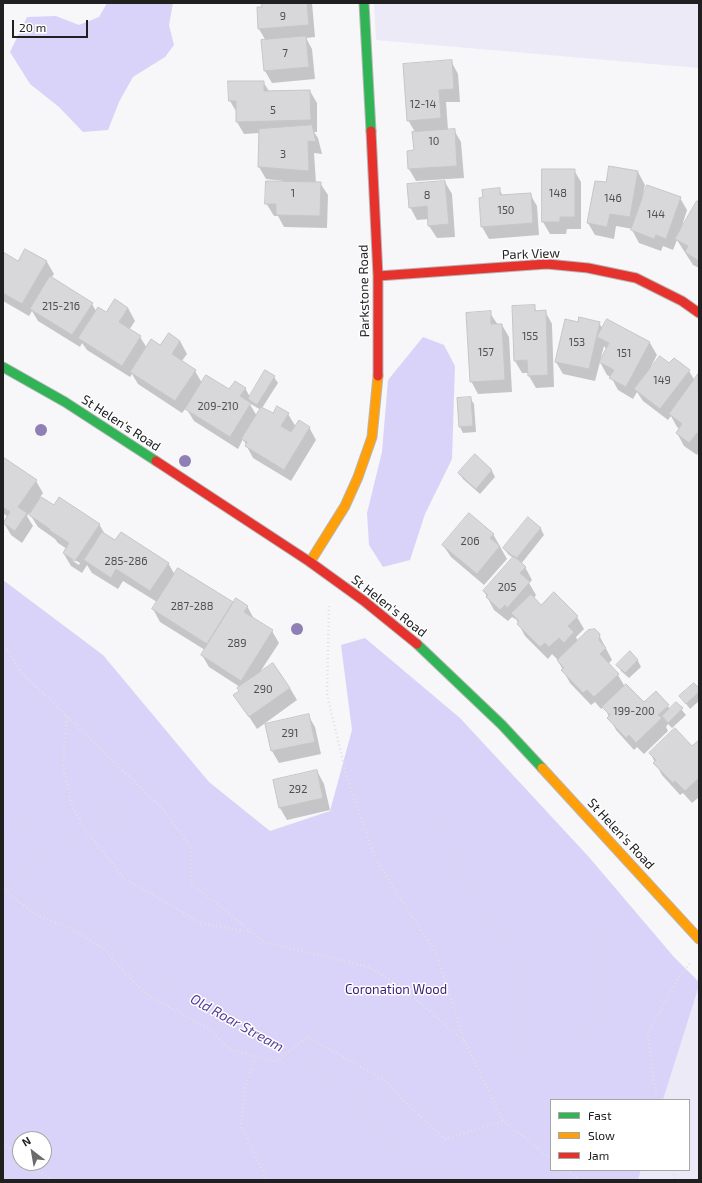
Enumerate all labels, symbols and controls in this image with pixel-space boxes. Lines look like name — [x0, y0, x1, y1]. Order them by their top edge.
house number: 9 — [280, 9, 286, 23]
scale bar — [14, 12, 90, 38]
text: 20 m — [19, 20, 46, 34]
house number: 7 — [282, 46, 288, 60]
house number: 12-14 — [410, 97, 436, 111]
house number: 5 — [270, 103, 276, 117]
house number: 10 — [428, 134, 440, 148]
house number: 3 — [280, 147, 286, 161]
house number: 1 — [291, 186, 295, 200]
house number: 148 — [549, 186, 567, 200]
house number: 8 — [424, 188, 430, 202]
house number: 146 — [604, 191, 622, 205]
house number: 150 — [498, 203, 514, 217]
house number: 144 — [647, 207, 665, 221]
street label: Parkstone Road — [355, 244, 373, 338]
street label: Park View — [502, 245, 560, 263]
house number: 215-216 — [42, 299, 80, 313]
house number: 155 — [522, 329, 538, 343]
house number: 153 — [569, 335, 585, 349]
house number: 157 — [478, 345, 494, 359]
house number: 151 — [617, 346, 631, 360]
house number: 149 — [653, 373, 671, 387]
street label: St Helen's Road — [79, 392, 163, 454]
house number: 209-210 — [197, 399, 239, 413]
house number: 206 — [460, 534, 480, 548]
house number: 285-286 — [105, 554, 147, 568]
street label: St Helen's Road — [348, 572, 430, 640]
house number: 205 — [498, 580, 516, 594]
house number: 287-288 — [171, 599, 213, 613]
house number: 289 — [227, 636, 247, 650]
house number: 290 — [253, 682, 273, 696]
house number: 199-200 — [613, 704, 655, 718]
house number: 291 — [282, 726, 298, 740]
house number: 292 — [289, 782, 307, 796]
street label: St Helen's Road — [584, 795, 658, 873]
park label: Coronation Wood — [345, 982, 447, 998]
water label: Old Roar Stream — [187, 990, 287, 1056]
legend — [550, 1099, 690, 1171]
text: Fast — [588, 1108, 611, 1122]
text: Slow — [588, 1128, 615, 1142]
north arrow — [12, 1131, 52, 1171]
text: N — [19, 1134, 33, 1149]
text: Jam — [588, 1148, 609, 1162]

